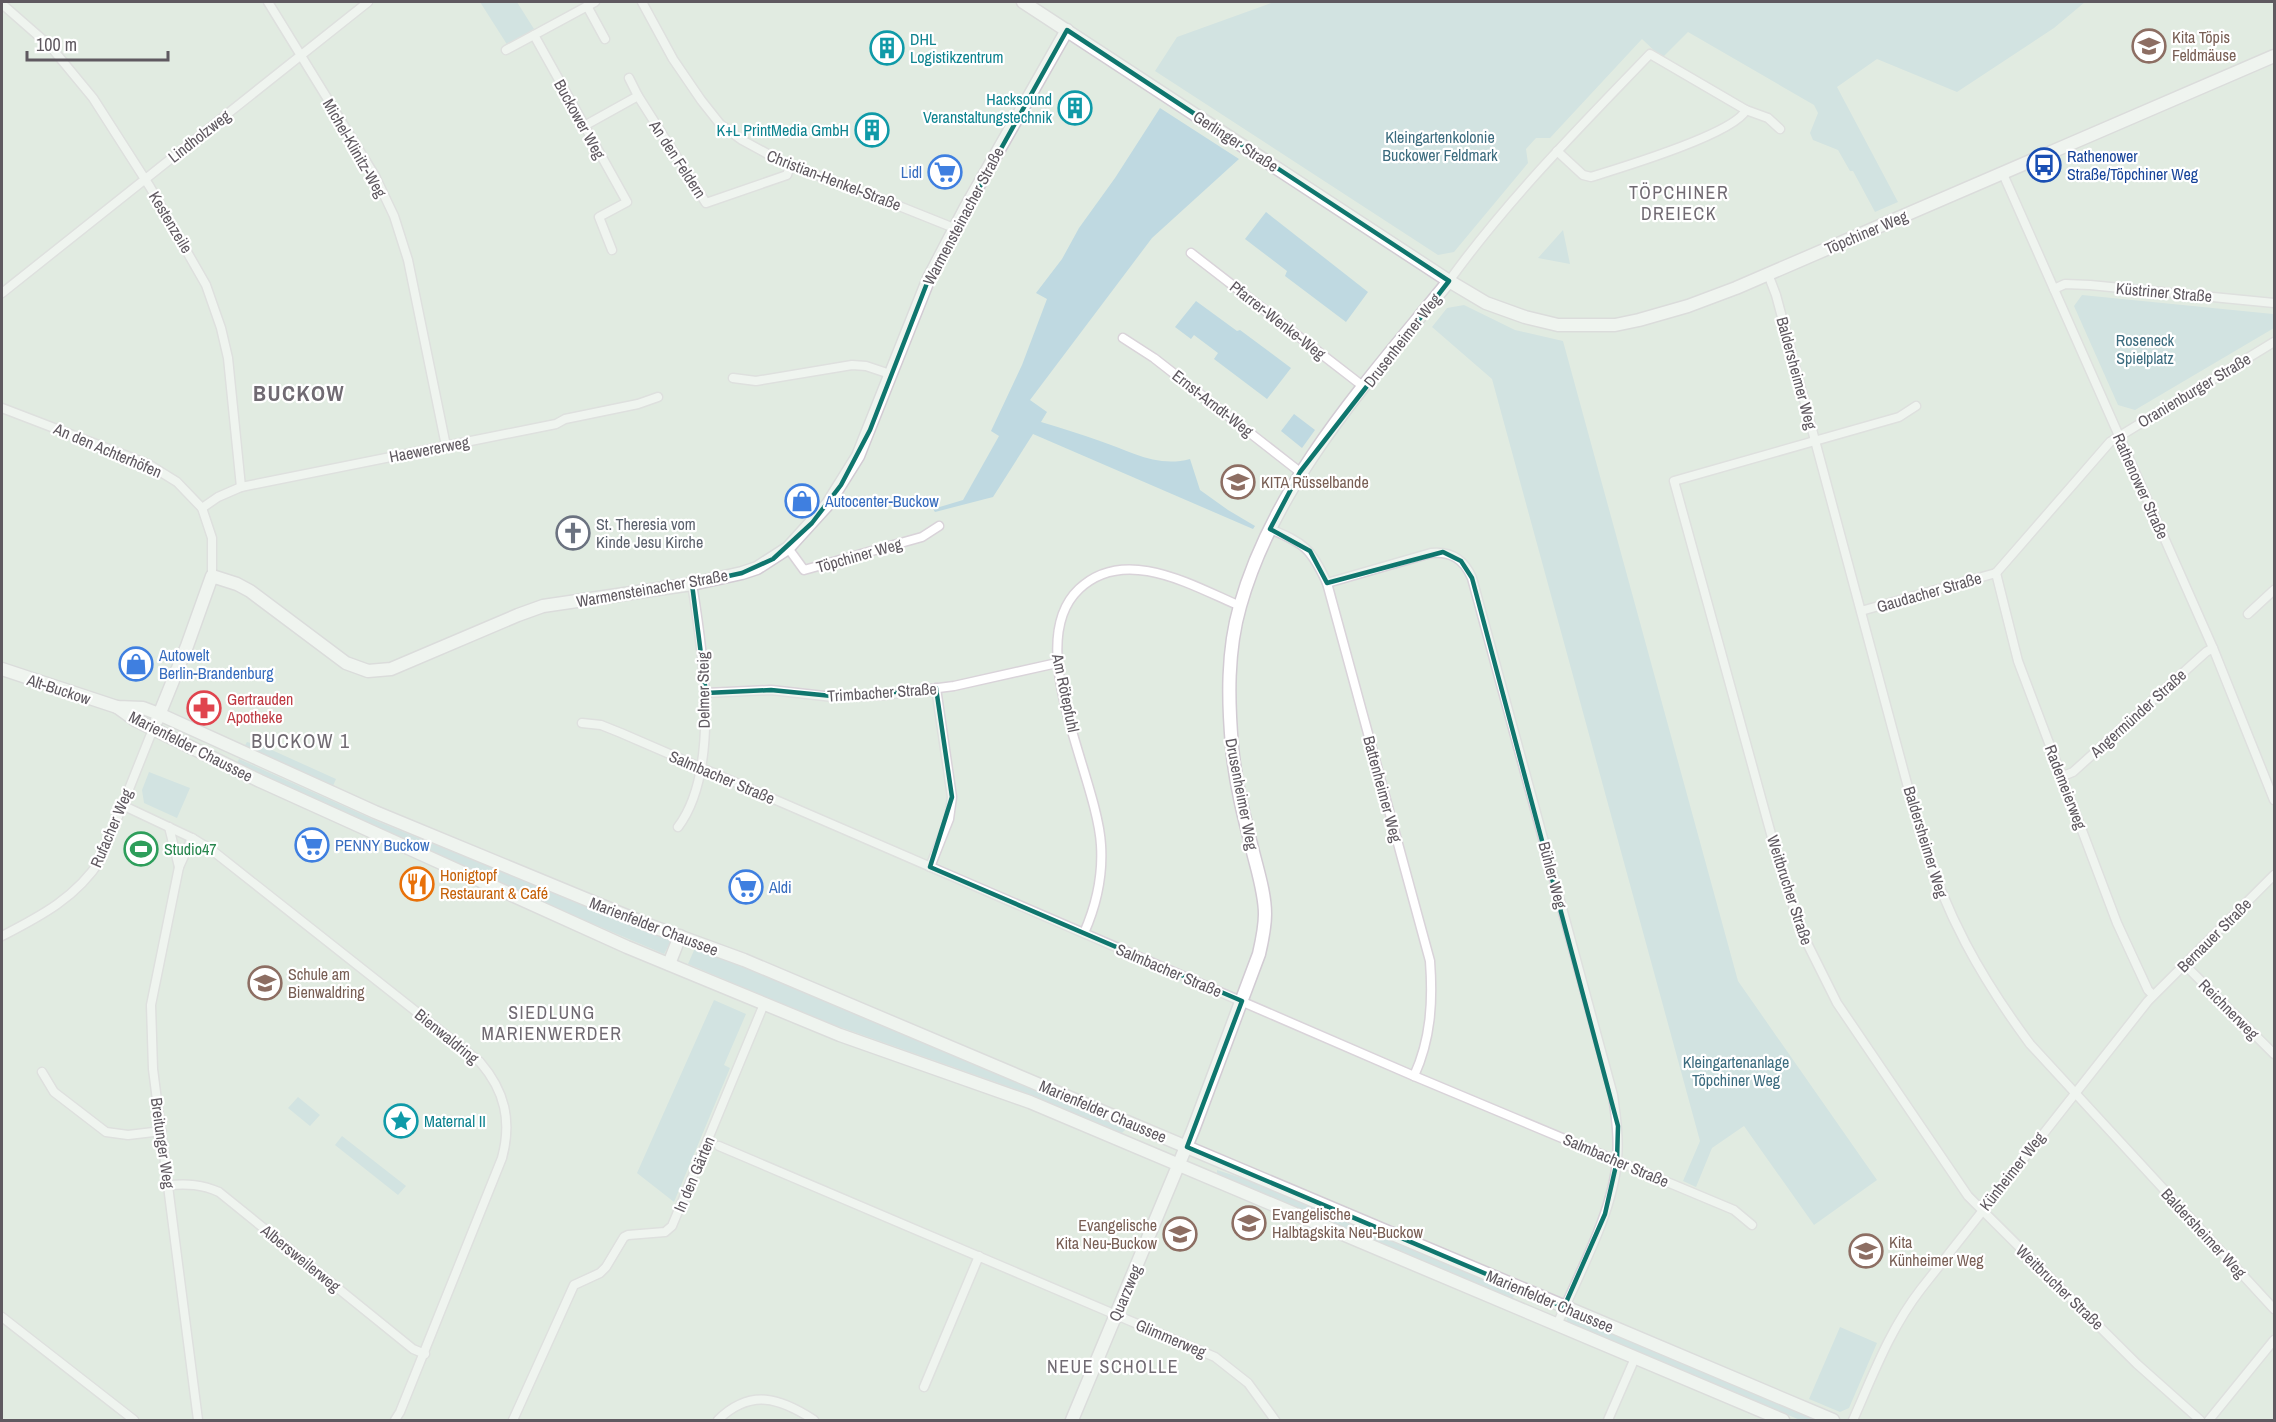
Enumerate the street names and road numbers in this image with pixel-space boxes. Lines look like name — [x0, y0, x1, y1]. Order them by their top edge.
street label: Buckower Weg — [549, 75, 611, 163]
street label: Michel-Klinitz-Weg — [318, 95, 393, 202]
street label: Lindholzweg — [163, 104, 235, 167]
street label: Gerlinger Straße — [1189, 105, 1283, 177]
street label: An den Feldern — [644, 115, 711, 202]
street label: Warmensteinacher Straße — [917, 143, 1009, 289]
street label: Christian-Henkel-Straße — [764, 144, 904, 216]
street label: Kestenzeile — [144, 187, 198, 257]
street label: Töpchiner Weg — [1821, 204, 1911, 259]
street label: Pfarrer-Wenke-Weg — [1225, 276, 1331, 365]
street label: Küstriner Straße — [2115, 277, 2213, 307]
street label: Drusenheimer Weg — [1358, 288, 1446, 392]
street label: Baldersheimer Weg — [1771, 314, 1823, 432]
street label: Oranienburger Straße — [2133, 348, 2255, 432]
street label: Ernst-Arndt-Weg — [1168, 364, 1259, 442]
street label: An den Achterhöfen — [50, 417, 165, 483]
street label: Haewererweg — [387, 430, 472, 468]
street label: Rathenower Straße — [2108, 430, 2174, 542]
street label: Töpchiner Weg — [814, 532, 905, 578]
street label: Warmensteinacher Straße — [575, 564, 729, 612]
street label: Gaudacher Straße — [1874, 567, 1984, 617]
street label: Delmer Steig — [691, 651, 715, 728]
street label: Am Rötepfuhl — [1047, 651, 1085, 734]
street label: Angermünder Straße — [2084, 664, 2191, 763]
street label: Alt-Buckow — [23, 668, 94, 710]
street label: Trimbacher Straße — [827, 677, 937, 707]
street label: Marienfelder Chaussee — [125, 705, 257, 787]
street label: Battenheimer Weg — [1358, 733, 1408, 845]
street label: Drusenheimer Weg — [1220, 736, 1264, 853]
street label: Rademeierweg — [2040, 742, 2092, 833]
street label: Salmbacher Straße — [666, 745, 778, 809]
street label: Baldersheimer Weg — [1899, 783, 1954, 901]
street label: Rufacher Weg — [85, 785, 138, 871]
street label: Weitbrucher Straße — [1762, 832, 1818, 948]
street label: Bühler Weg — [1534, 839, 1573, 912]
street label: Marienfelder Chaussee — [586, 891, 722, 961]
street label: Bernauer Straße — [2172, 893, 2256, 977]
street label: Salmbacher Straße — [1113, 938, 1225, 1002]
street label: Reichnerweg — [2194, 974, 2265, 1045]
street label: Bienwaldring — [410, 1003, 484, 1069]
street label: Marienfelder Chaussee — [1036, 1074, 1170, 1148]
street label: Breitunger Weg — [146, 1096, 180, 1191]
street label: Künheimer Weg — [1974, 1126, 2050, 1215]
street label: Salmbacher Straße — [1560, 1128, 1672, 1192]
street label: In den Gärten — [668, 1133, 720, 1215]
street label: Baldersheimer Weg — [2156, 1183, 2252, 1283]
street label: Albersweilerweg — [256, 1219, 346, 1297]
street label: Weitbrucher Straße — [2011, 1239, 2109, 1335]
street label: Quarzweg — [1103, 1261, 1147, 1325]
street label: Marienfelder Chaussee — [1483, 1264, 1617, 1338]
street label: Glimmerweg — [1132, 1313, 1210, 1363]

